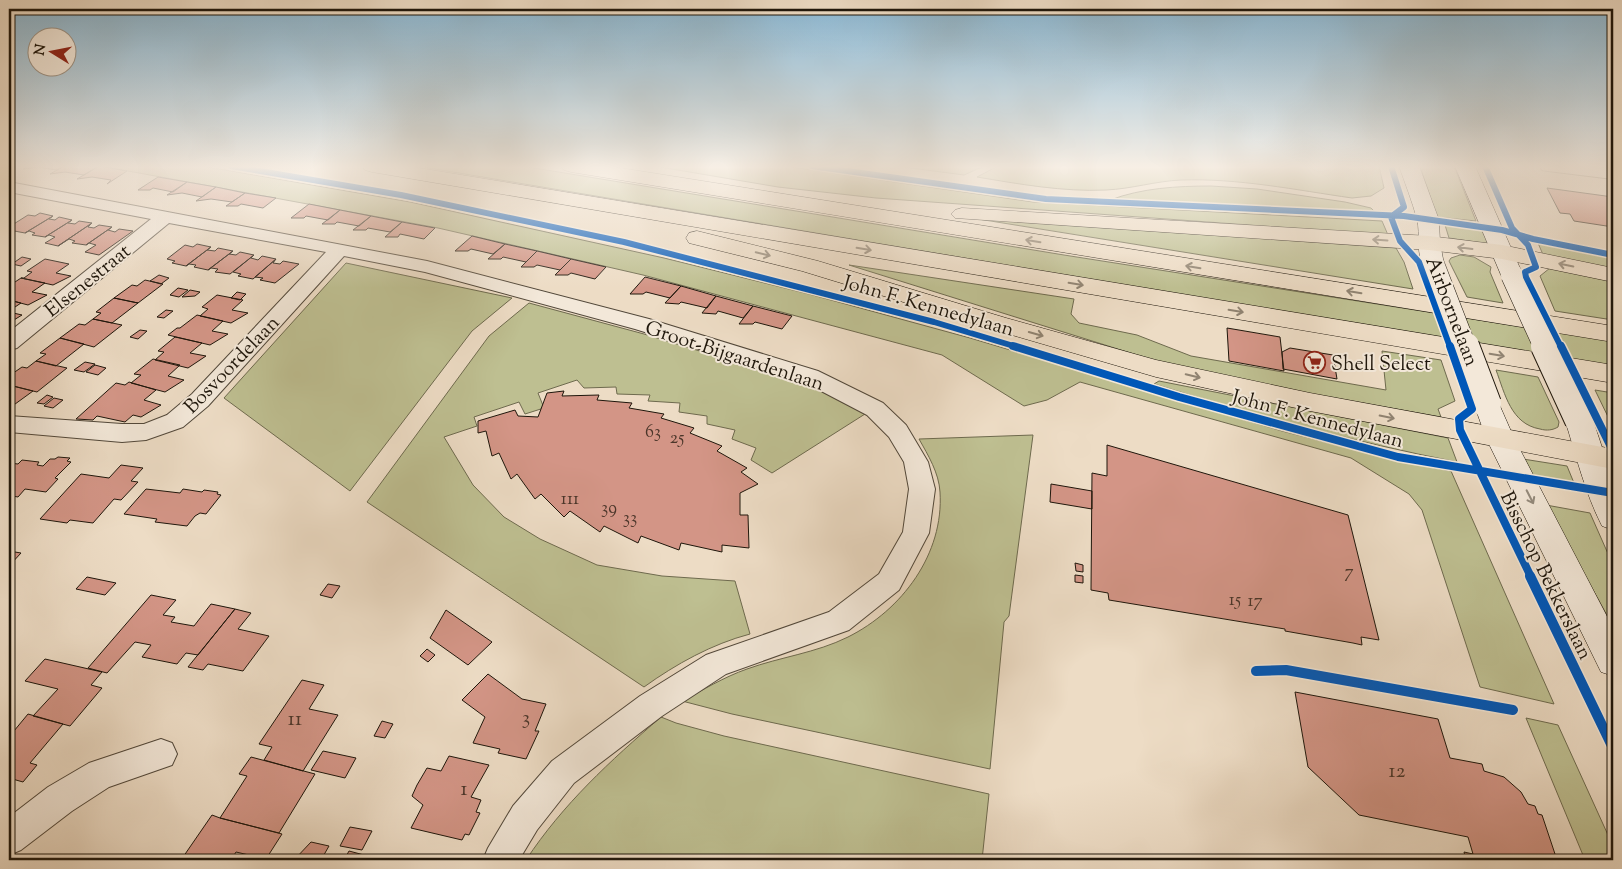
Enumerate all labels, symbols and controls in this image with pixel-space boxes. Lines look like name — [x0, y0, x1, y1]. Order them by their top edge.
north arrow — [28, 28, 78, 78]
text: N — [30, 43, 52, 57]
one-way arrow — [1373, 235, 1389, 244]
one-way arrow — [1025, 236, 1041, 246]
street label: Elsenestraat — [39, 238, 138, 326]
one-way arrow — [1458, 243, 1474, 253]
one-way arrow — [855, 244, 871, 254]
one-way arrow — [754, 250, 770, 259]
street label: Airbornelaan — [1416, 253, 1485, 371]
one-way arrow — [1558, 259, 1574, 269]
one-way arrow — [1185, 261, 1201, 271]
street label: John F. Kennedylaan — [839, 269, 1017, 346]
one-way arrow — [1067, 280, 1083, 290]
one-way arrow — [1346, 287, 1362, 297]
one-way arrow — [1228, 307, 1244, 317]
street label: Bosvoordelaan — [178, 310, 287, 421]
street label: Groot-Bijgaardenlaan — [641, 315, 828, 400]
one-way arrow — [1028, 330, 1044, 340]
one-way arrow — [1488, 350, 1504, 360]
supermarket icon: Shell Select — [1303, 351, 1327, 375]
place label: Shell Select — [1331, 351, 1431, 380]
one-way arrow — [1185, 372, 1201, 381]
street label: John F. Kennedylaan — [1227, 383, 1407, 457]
one-way arrow — [1378, 412, 1394, 422]
house number: 63 — [645, 420, 661, 446]
house number: 25 — [670, 426, 684, 452]
house number: 111 — [561, 487, 579, 513]
street label: Bisschop Bekkerslaan — [1491, 487, 1598, 665]
one-way arrow — [1526, 489, 1535, 504]
house number: 39 — [601, 496, 617, 522]
house number: 33 — [623, 506, 637, 532]
house number: 7 — [1344, 560, 1354, 586]
house number: 15 — [1229, 588, 1241, 614]
house number: 17 — [1247, 589, 1263, 615]
house number: 3 — [522, 704, 530, 734]
house number: 11 — [288, 705, 302, 735]
house number: 12 — [1389, 757, 1406, 787]
house number: 1 — [460, 775, 468, 805]

